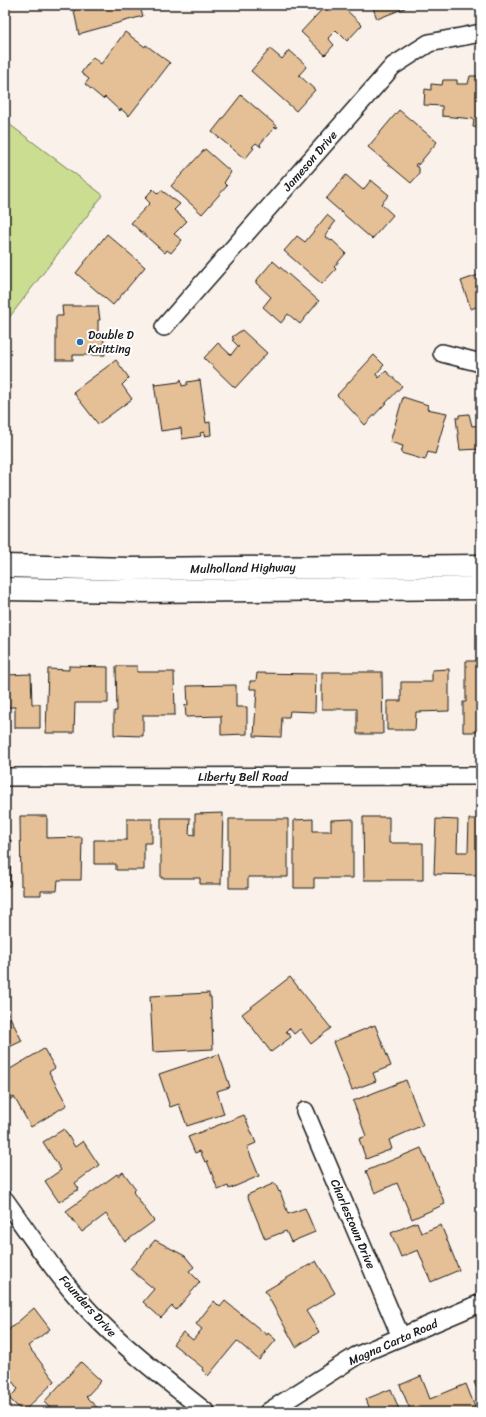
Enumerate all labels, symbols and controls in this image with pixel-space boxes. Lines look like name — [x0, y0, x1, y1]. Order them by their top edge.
street label: Jameson Drive — [276, 125, 343, 197]
place label: Double D Knitting — [88, 324, 135, 360]
marker: Double D Knitting — [75, 337, 85, 347]
street label: Mulholland Highway — [190, 556, 297, 580]
street label: Liberty Bell Road — [198, 766, 290, 788]
street label: Charlestown Drive — [324, 1175, 382, 1273]
street label: Founders Drive — [54, 1270, 122, 1342]
street label: Magna Carta Road — [345, 1312, 442, 1372]

